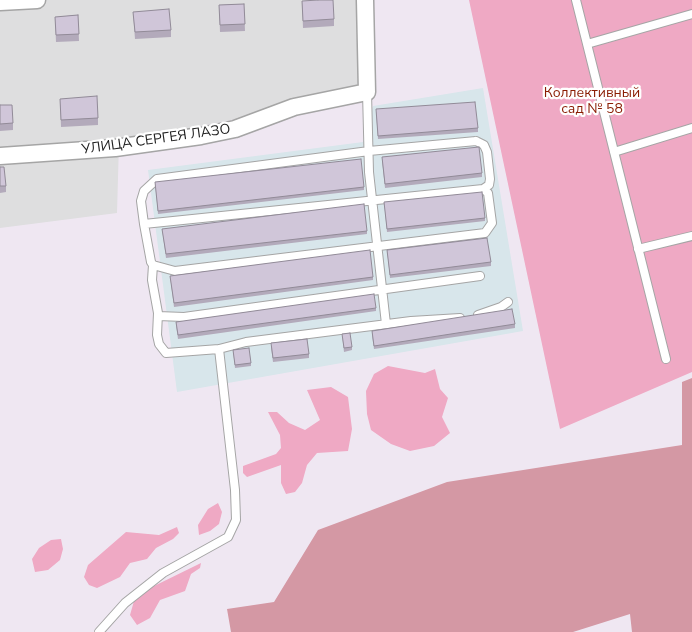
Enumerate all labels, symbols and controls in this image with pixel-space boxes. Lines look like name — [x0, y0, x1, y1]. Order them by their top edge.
park label: Коллективный сад № 58 — [544, 86, 640, 118]
street label: УЛИЦА СЕРГЕЯ ЛАЗО — [81, 121, 231, 159]

